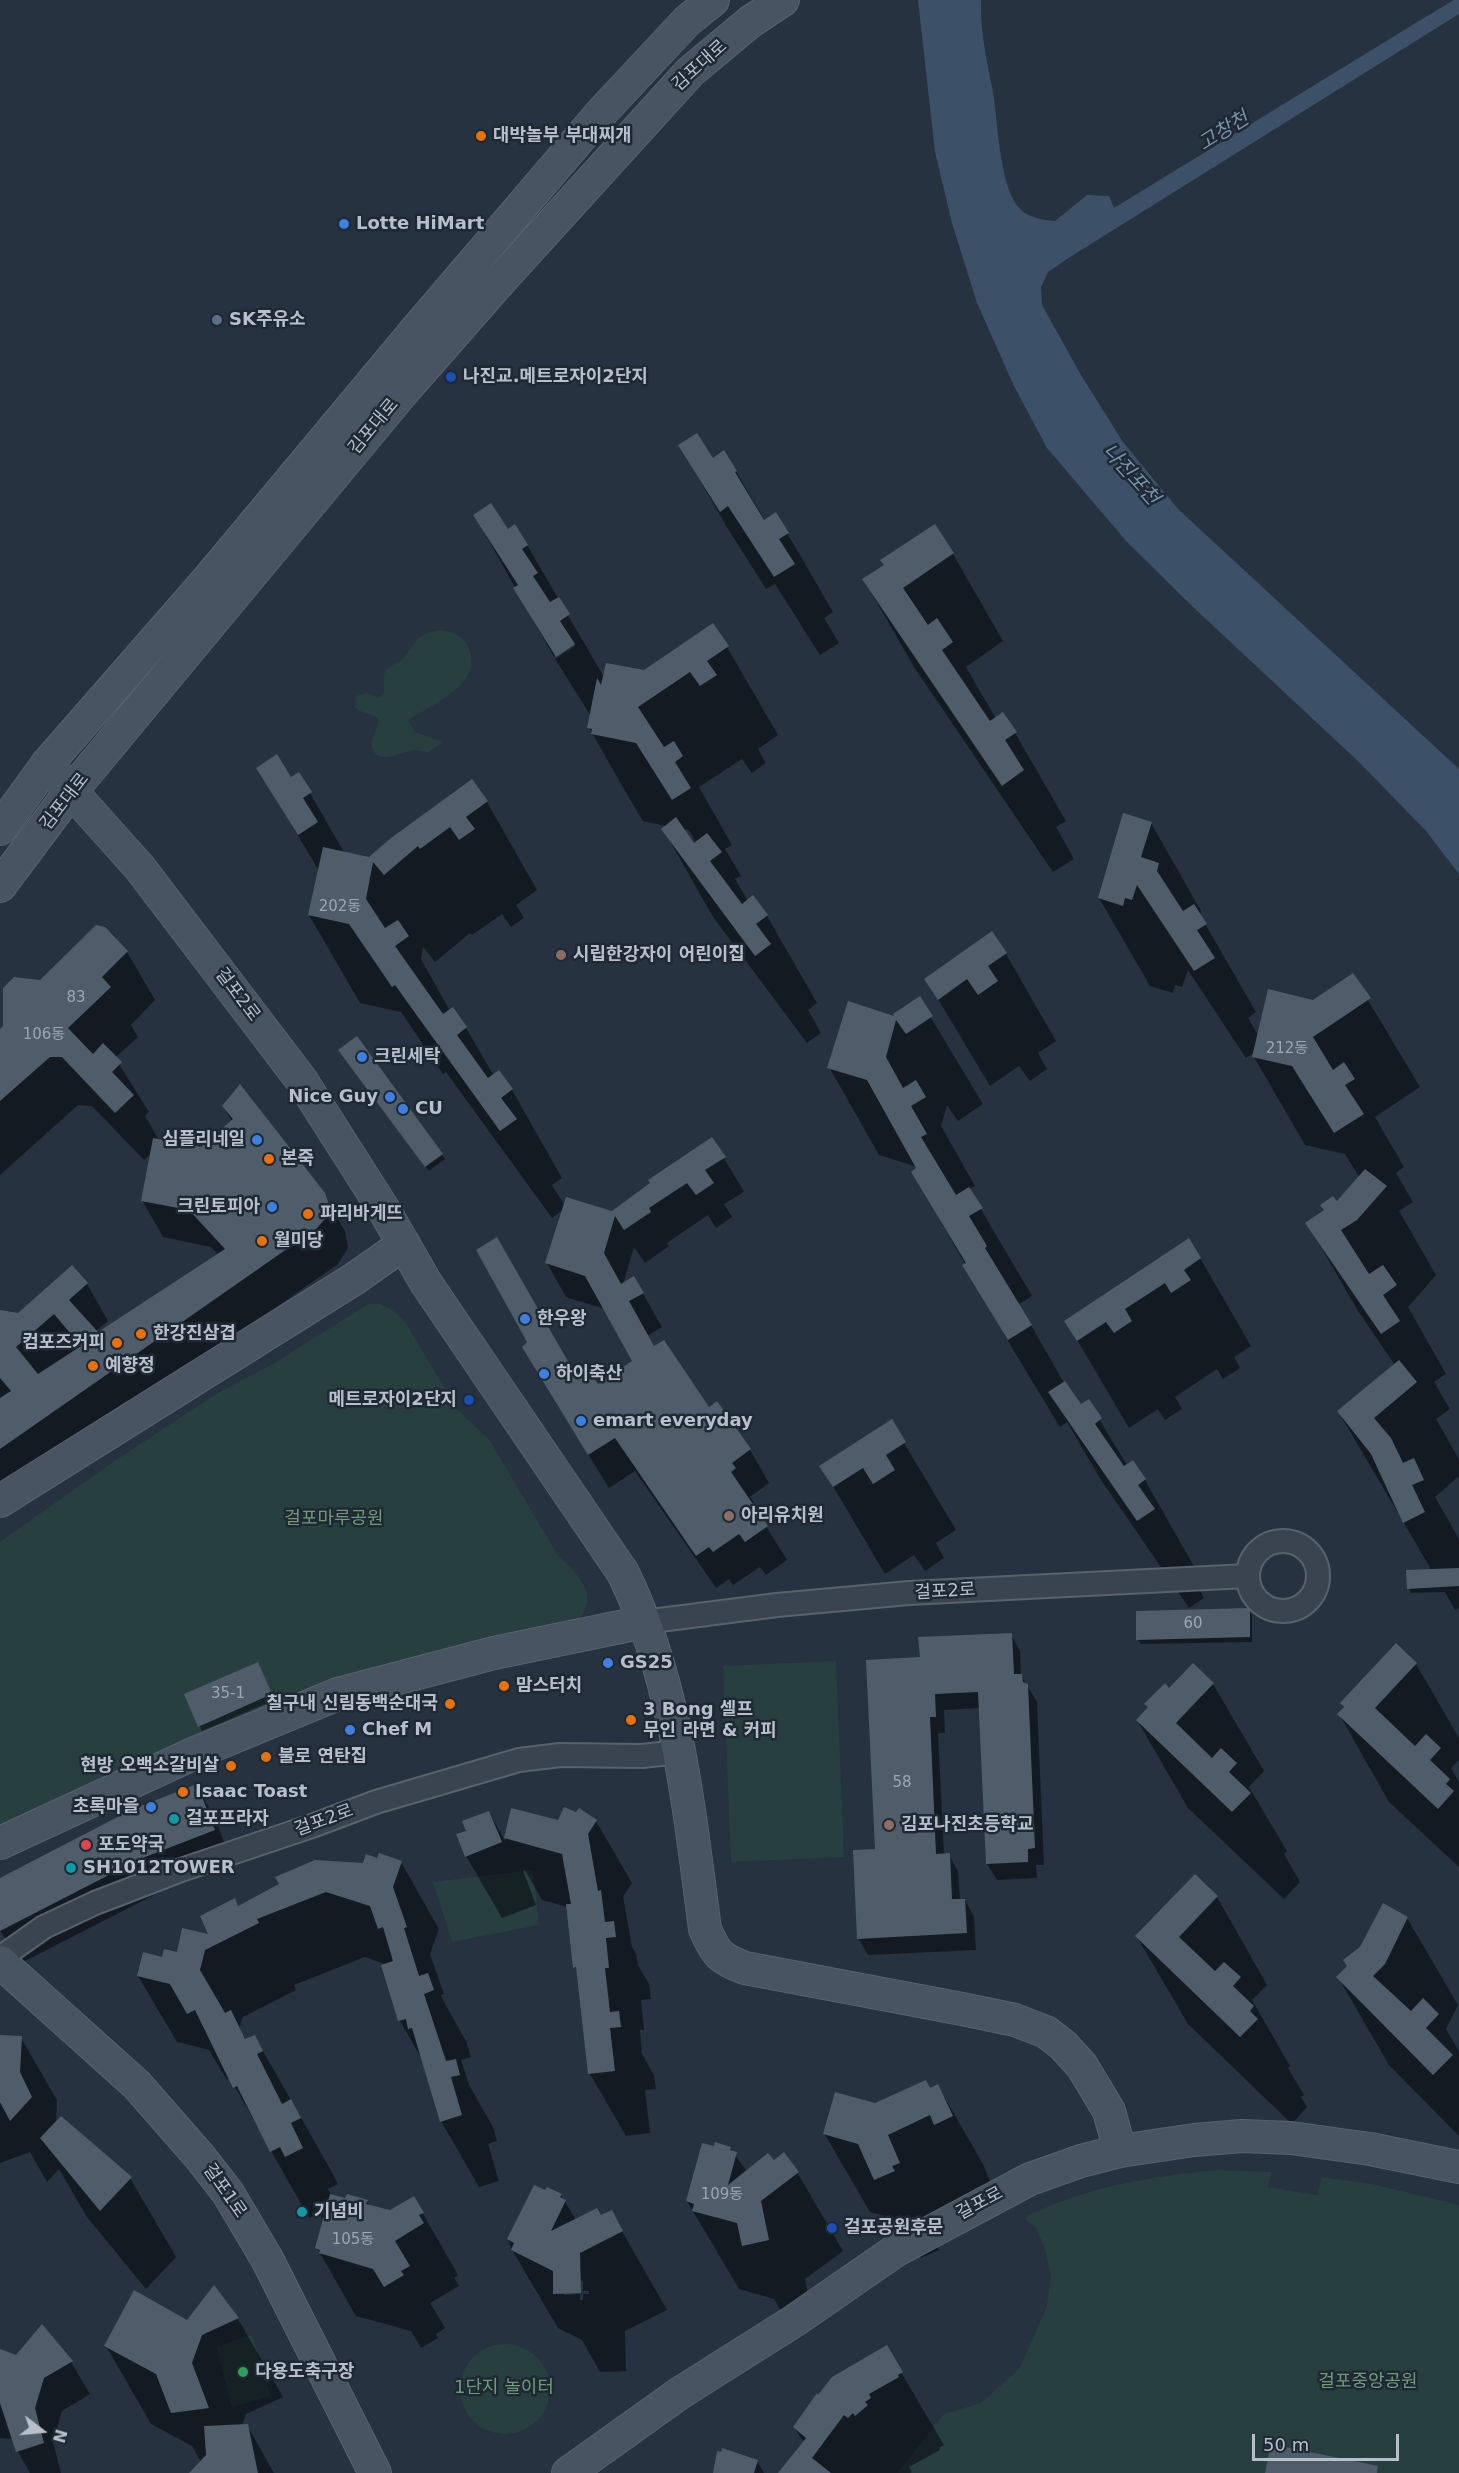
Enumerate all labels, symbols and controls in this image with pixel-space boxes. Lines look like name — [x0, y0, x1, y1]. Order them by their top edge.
street label: 김포대로 — [668, 36, 732, 96]
water label: 고창천 — [1194, 107, 1254, 157]
place label: 대박놀부 부대찌개 — [493, 125, 632, 147]
marker: 대박놀부 부대찌개 — [474, 129, 488, 143]
place label: Lotte HiMart — [356, 213, 484, 235]
marker: Lotte HiMart — [337, 217, 351, 231]
place label: SK주유소 — [229, 309, 306, 331]
marker: SK주유소 — [210, 313, 224, 327]
place label: 나진교.메트로자이2단지 — [463, 366, 648, 388]
marker: 나진교.메트로자이2단지 — [444, 370, 458, 384]
street label: 김포대로 — [344, 395, 404, 459]
water label: 나진포천 — [1096, 440, 1164, 510]
street label: 김포대로 — [36, 769, 94, 835]
house number: 202동 — [319, 898, 361, 916]
place label: 시립한강자이 어린이집 — [573, 944, 745, 966]
marker: 시립한강자이 어린이집 — [554, 948, 568, 962]
street label: 걸포2로 — [210, 964, 264, 1026]
house number: 83 — [66, 989, 86, 1007]
house number: 106동 — [23, 1026, 65, 1044]
house number: 212동 — [1266, 1040, 1308, 1058]
place label: 크린세탁 — [374, 1046, 440, 1068]
marker: 크린세탁 — [355, 1050, 369, 1064]
place label: Nice Guy — [288, 1086, 378, 1108]
marker: Nice Guy — [383, 1090, 397, 1104]
place label: CU — [415, 1098, 443, 1120]
marker: CU — [396, 1102, 410, 1116]
place label: 심플리네일 — [162, 1129, 245, 1151]
marker: 심플리네일 — [250, 1133, 264, 1147]
place label: 본죽 — [281, 1148, 314, 1170]
marker: 본죽 — [262, 1152, 276, 1166]
place label: 크린토피아 — [177, 1196, 260, 1218]
marker: 크린토피아 — [265, 1200, 279, 1214]
place label: 파리바게뜨 — [320, 1203, 403, 1225]
marker: 파리바게뜨 — [301, 1207, 315, 1221]
place label: 월미당 — [274, 1230, 324, 1252]
marker: 월미당 — [255, 1234, 269, 1248]
place label: 한우왕 — [537, 1308, 587, 1330]
marker: 한우왕 — [518, 1312, 532, 1326]
place label: 한강진삼겹 — [153, 1323, 236, 1345]
marker: 한강진삼겹 — [134, 1327, 148, 1341]
place label: 컴포즈커피 — [22, 1332, 105, 1354]
marker: 컴포즈커피 — [110, 1336, 124, 1350]
place label: 예향정 — [105, 1355, 155, 1377]
marker: 예향정 — [86, 1359, 100, 1373]
place label: 하이축산 — [556, 1363, 622, 1385]
marker: 하이축산 — [537, 1367, 551, 1381]
place label: 메트로자이2단지 — [329, 1389, 457, 1411]
marker: 메트로자이2단지 — [462, 1393, 476, 1407]
place label: emart everyday — [593, 1410, 753, 1432]
marker: emart everyday — [574, 1414, 588, 1428]
place label: 아리유치원 — [741, 1505, 824, 1527]
park label: 걸포마루공원 — [284, 1508, 384, 1530]
marker: 아리유치원 — [722, 1509, 736, 1523]
street label: 걸포2로 — [914, 1580, 976, 1604]
house number: 60 — [1183, 1615, 1203, 1633]
place label: GS25 — [620, 1652, 673, 1674]
marker: GS25 — [601, 1656, 615, 1670]
place label: 맘스터치 — [516, 1675, 582, 1697]
marker: 맘스터치 — [497, 1679, 511, 1693]
house number: 35-1 — [211, 1685, 245, 1703]
place label: 칠구내 신림동백순대국 — [266, 1693, 438, 1715]
marker: 칠구내 신림동백순대국 — [443, 1697, 457, 1711]
place label: 3 Bong 셀프 무인 라면 & 커피 — [643, 1699, 777, 1742]
marker: 3 Bong 셀프 무인 라면 & 커피 — [624, 1713, 638, 1727]
place label: Chef M — [362, 1719, 432, 1741]
marker: Chef M — [343, 1723, 357, 1737]
place label: 불로 연탄집 — [278, 1746, 367, 1768]
marker: 불로 연탄집 — [259, 1750, 273, 1764]
place label: 현방 오백소갈비살 — [80, 1755, 219, 1777]
marker: 현방 오백소갈비살 — [224, 1759, 238, 1773]
house number: 58 — [892, 1774, 912, 1792]
place label: Isaac Toast — [195, 1781, 307, 1803]
marker: Isaac Toast — [176, 1785, 190, 1799]
place label: 초록마을 — [73, 1796, 139, 1818]
marker: 초록마을 — [144, 1800, 158, 1814]
street label: 걸포2로 — [292, 1800, 356, 1842]
place label: 걸포프라자 — [186, 1808, 269, 1830]
marker: 걸포프라자 — [167, 1812, 181, 1826]
place label: 김포나진초등학교 — [901, 1814, 1033, 1836]
marker: 김포나진초등학교 — [882, 1818, 896, 1832]
place label: 포도약국 — [98, 1834, 164, 1856]
marker: 포도약국 — [79, 1838, 93, 1852]
place label: SH1012TOWER — [83, 1857, 235, 1879]
marker: SH1012TOWER — [64, 1861, 78, 1875]
street label: 걸포1로 — [198, 2160, 250, 2222]
street label: 걸포로 — [953, 2183, 1007, 2225]
house number: 109동 — [701, 2186, 743, 2204]
place label: 기념비 — [314, 2201, 364, 2223]
marker: 기념비 — [295, 2205, 309, 2219]
place label: 걸포공원후문 — [844, 2217, 943, 2239]
marker: 걸포공원후문 — [825, 2221, 839, 2235]
house number: 105동 — [332, 2231, 374, 2249]
place label: 다용도축구장 — [255, 2361, 354, 2383]
marker: 다용도축구장 — [236, 2365, 250, 2379]
park label: 걸포중앙공원 — [1318, 2371, 1418, 2393]
park label: 1단지 놀이터 — [454, 2377, 554, 2399]
north arrow — [12, 2401, 72, 2461]
scale bar — [1255, 2422, 1402, 2460]
text: N — [49, 2427, 71, 2445]
text: 50 m — [1263, 2434, 1309, 2455]

